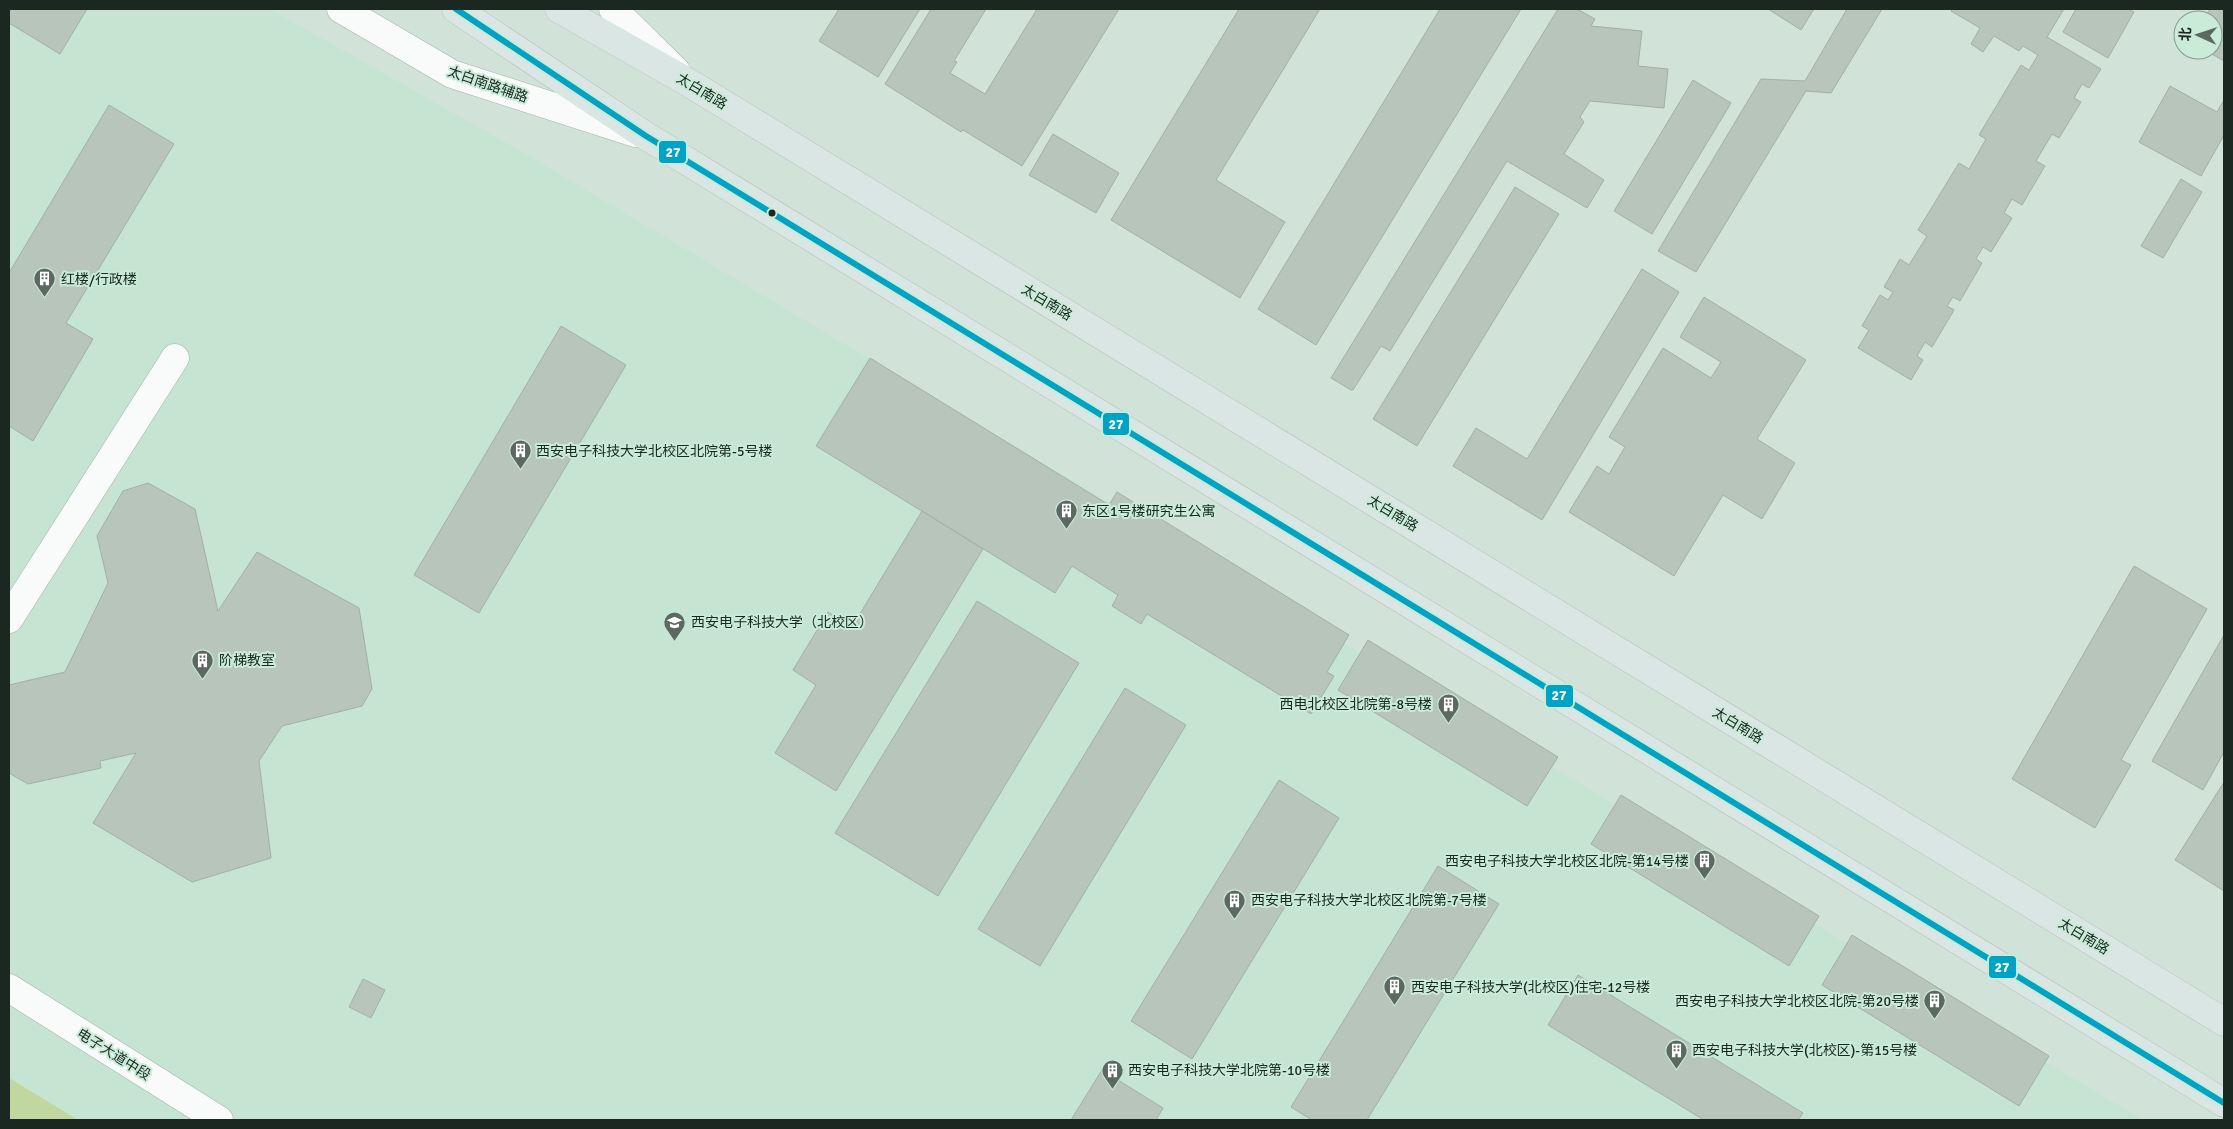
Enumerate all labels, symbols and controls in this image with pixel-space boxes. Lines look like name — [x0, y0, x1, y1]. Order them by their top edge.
north arrow — [2173, 10, 2223, 60]
text: 北 — [2177, 27, 2194, 42]
street label: 太白南路辅路 — [445, 63, 530, 106]
street label: 太白南路 — [673, 70, 730, 113]
line badge: 27 — [658, 140, 687, 164]
text: 27 — [665, 144, 681, 161]
unlabelled marker — [767, 208, 777, 218]
building icon: 红楼/行政楼 — [33, 267, 57, 298]
place label: 红楼/行政楼 — [61, 271, 137, 288]
street label: 太白南路 — [1018, 281, 1075, 324]
line badge: 27 — [1102, 412, 1130, 436]
text: 27 — [1108, 416, 1124, 433]
building icon: 西安电子科技大学北校区北院第-5号楼 — [508, 439, 532, 470]
place label: 西安电子科技大学北校区北院第-5号楼 — [536, 443, 772, 460]
street label: 太白南路 — [1364, 492, 1421, 535]
building icon: 东区1号楼研究生公寓 — [1054, 499, 1078, 530]
place label: 东区1号楼研究生公寓 — [1082, 503, 1216, 520]
school or university icon: 西安电子科技大学（北校区） — [663, 610, 687, 641]
place label: 西安电子科技大学（北校区） — [691, 614, 873, 631]
building icon: 阶梯教室 — [191, 648, 215, 679]
place label: 阶梯教室 — [219, 652, 275, 669]
line badge: 27 — [1545, 684, 1574, 708]
text: 27 — [1551, 687, 1567, 704]
building icon: 西电北校区北院第-8号楼 — [1436, 692, 1460, 723]
place label: 西电北校区北院第-8号楼 — [1280, 696, 1432, 713]
street label: 太白南路 — [1709, 704, 1766, 747]
building icon: 西安电子科技大学北校区北院-第14号楼 — [1693, 849, 1717, 880]
place label: 西安电子科技大学北校区北院-第14号楼 — [1445, 853, 1689, 870]
building icon: 西安电子科技大学北校区北院第-7号楼 — [1223, 888, 1247, 919]
place label: 西安电子科技大学北校区北院第-7号楼 — [1251, 892, 1487, 909]
street label: 太白南路 — [2055, 915, 2112, 958]
line badge: 27 — [1988, 955, 2017, 979]
text: 27 — [1994, 959, 2010, 976]
building icon: 西安电子科技大学(北校区)住宅-12号楼 — [1383, 975, 1407, 1006]
place label: 西安电子科技大学(北校区)住宅-12号楼 — [1411, 979, 1650, 996]
building icon: 西安电子科技大学北校区北院-第20号楼 — [1923, 989, 1947, 1020]
place label: 西安电子科技大学北校区北院-第20号楼 — [1675, 993, 1919, 1010]
street label: 电子大道中段 — [74, 1025, 154, 1084]
building icon: 西安电子科技大学(北校区)-第15号楼 — [1664, 1038, 1688, 1069]
place label: 西安电子科技大学(北校区)-第15号楼 — [1692, 1042, 1917, 1059]
building icon: 西安电子科技大学北院第-10号楼 — [1100, 1058, 1124, 1089]
place label: 西安电子科技大学北院第-10号楼 — [1128, 1062, 1330, 1079]

